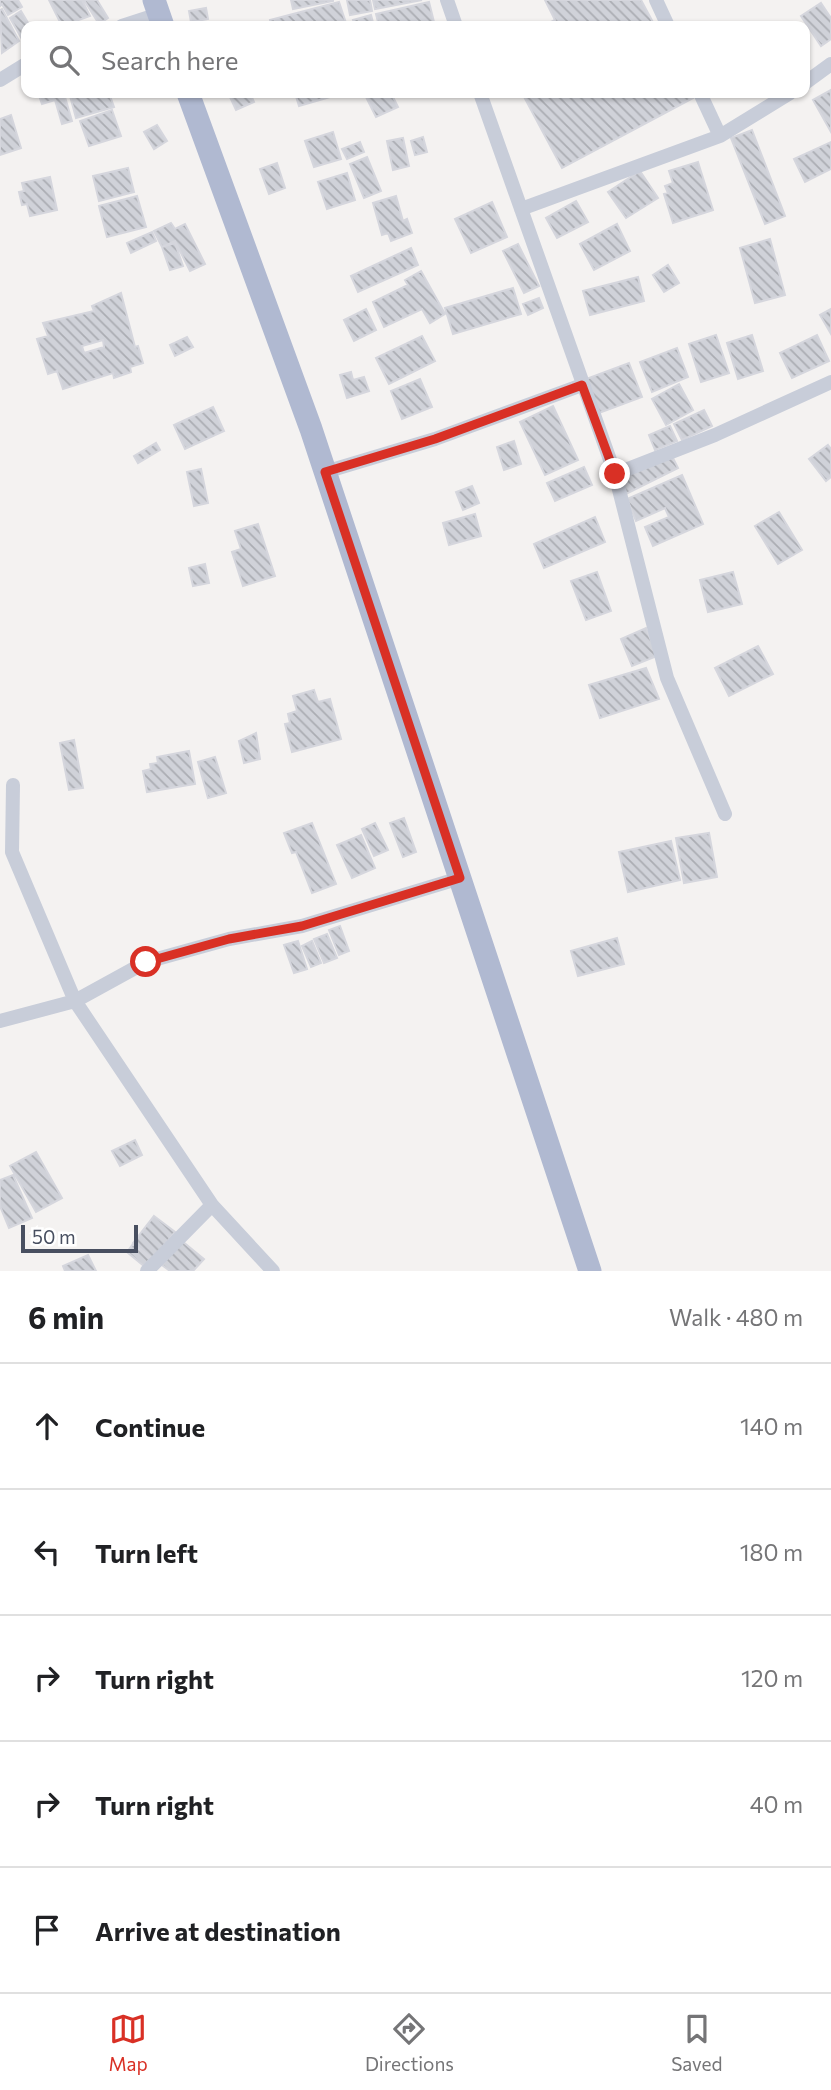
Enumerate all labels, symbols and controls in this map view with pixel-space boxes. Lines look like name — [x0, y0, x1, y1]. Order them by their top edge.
search box — [21, 21, 810, 98]
icon: search — [45, 41, 83, 79]
text: Search here — [101, 44, 239, 75]
route end — [599, 458, 630, 489]
route start — [130, 946, 161, 977]
scale bar — [21, 1222, 138, 1254]
text: 50 m — [32, 1225, 76, 1248]
text: 6 min — [28, 1298, 104, 1335]
text: Walk · 480 m — [669, 1303, 803, 1331]
icon: ahead — [28, 1407, 66, 1445]
text: Continue — [95, 1411, 205, 1442]
text: 140 m — [740, 1412, 803, 1440]
icon: left — [28, 1533, 66, 1571]
text: Turn left — [95, 1537, 198, 1568]
text: 180 m — [740, 1538, 803, 1566]
icon: right — [28, 1659, 66, 1697]
text: Turn right — [95, 1663, 214, 1694]
text: 120 m — [741, 1664, 803, 1692]
icon: right — [28, 1785, 66, 1823]
text: Turn right — [95, 1789, 214, 1820]
text: 40 m — [750, 1790, 803, 1818]
icon: arrive — [28, 1911, 66, 1949]
text: Arrive at destination — [95, 1915, 341, 1946]
tab: Map — [109, 2010, 148, 2075]
tab: Directions — [365, 2010, 454, 2075]
tab: Saved — [671, 2010, 722, 2075]

